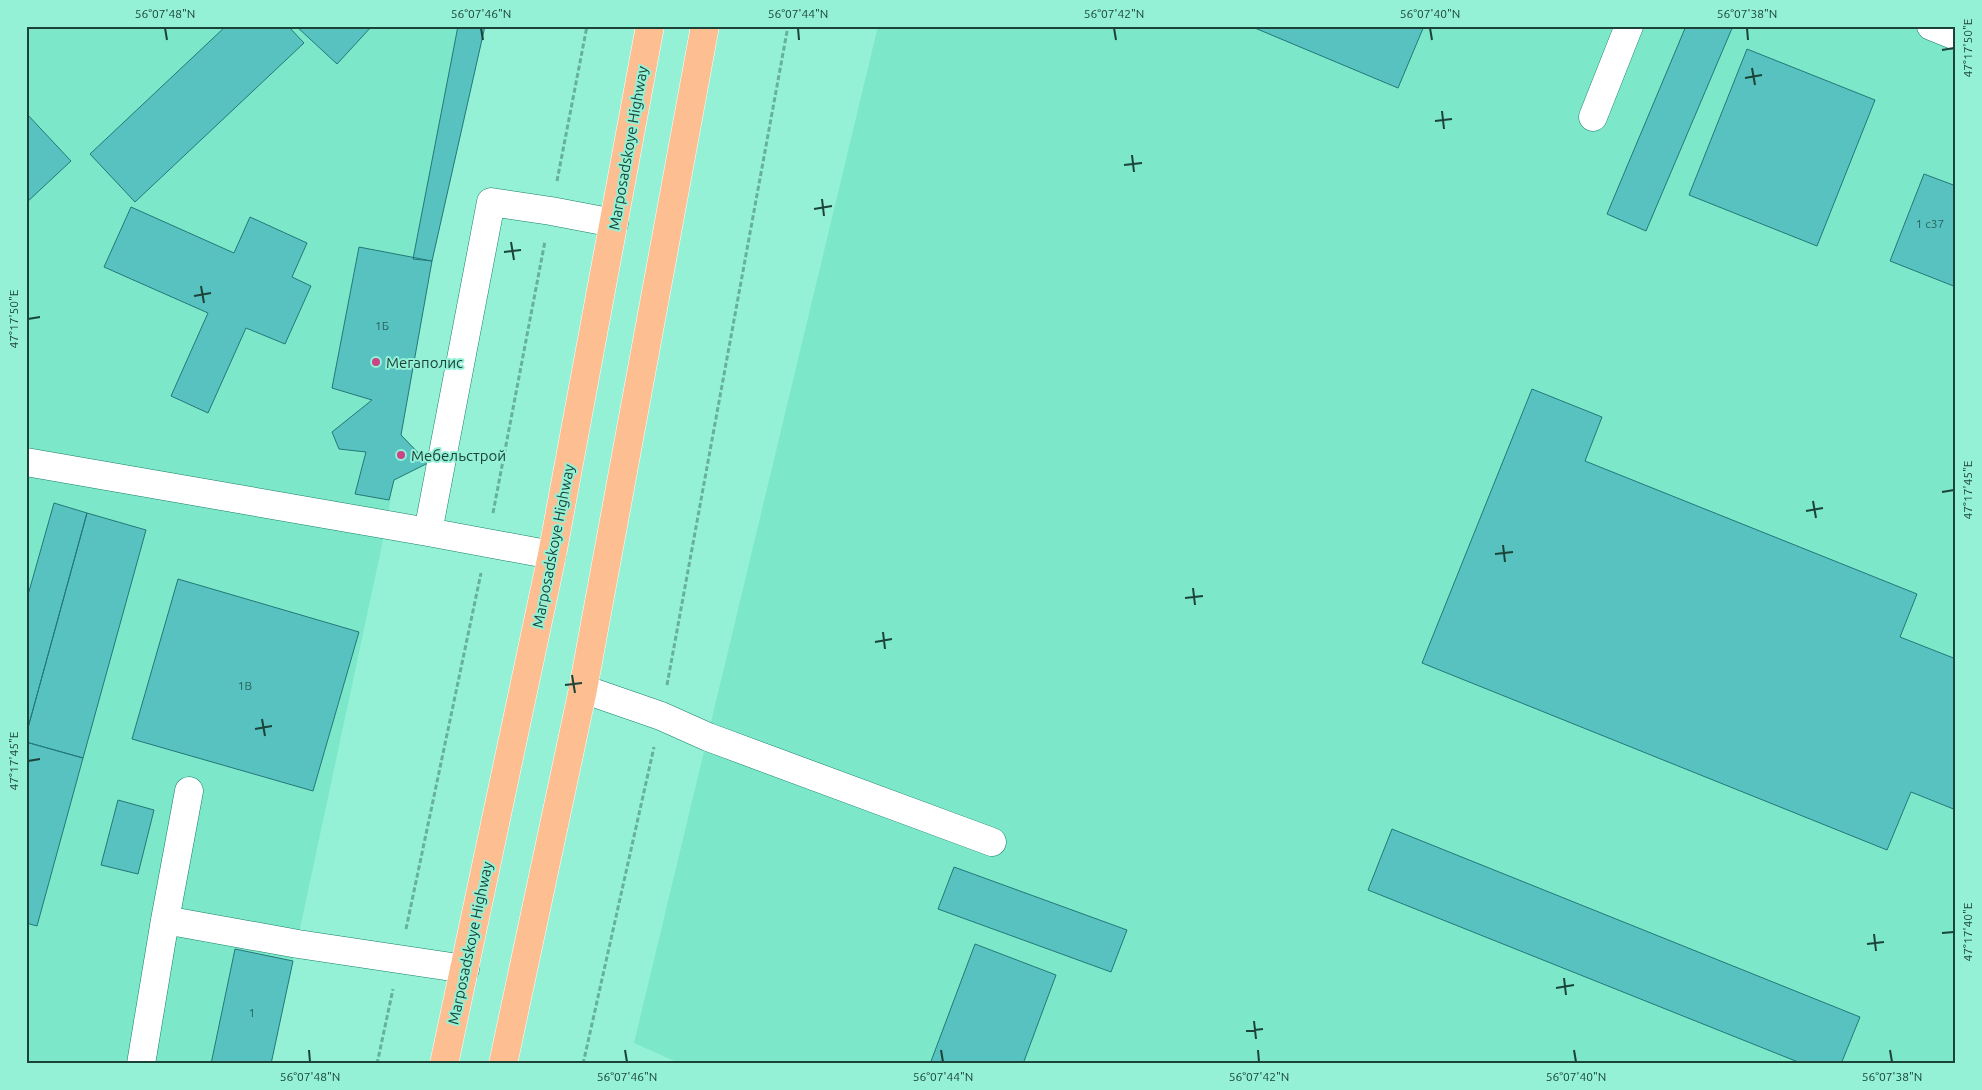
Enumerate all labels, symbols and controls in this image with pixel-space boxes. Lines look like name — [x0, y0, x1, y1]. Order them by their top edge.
text: 56°07'48"N — [135, 7, 195, 20]
text: 56°07'46"N — [451, 7, 511, 20]
text: 56°07'44"N — [768, 7, 828, 20]
text: 56°07'42"N — [1084, 7, 1144, 20]
text: 56°07'40"N — [1400, 7, 1460, 20]
text: 56°07'38"N — [1717, 7, 1777, 20]
text: 47°17'50"E — [1961, 18, 1974, 77]
street label: Marposadskoye Highway — [605, 65, 651, 231]
house number: 1 с37 — [1916, 217, 1944, 230]
text: 47°17'50"E — [7, 289, 20, 348]
house number: 1Б — [375, 319, 389, 332]
place label: Мегаполис — [386, 354, 463, 371]
marker: Мегаполис — [370, 356, 382, 368]
place label: Мебельстрой — [411, 447, 506, 464]
marker: Мебельстрой — [395, 449, 407, 461]
text: 47°17'45"E — [1961, 460, 1974, 519]
street label: Marposadskoye Highway — [529, 463, 577, 629]
house number: 1В — [238, 679, 252, 692]
text: 47°17'45"E — [7, 731, 20, 790]
street label: Marposadskoye Highway — [444, 860, 496, 1026]
text: 47°17'40"E — [1961, 902, 1974, 961]
house number: 1 — [249, 1006, 255, 1019]
text: 56°07'48"N — [280, 1070, 340, 1083]
text: 56°07'46"N — [597, 1070, 657, 1083]
text: 56°07'44"N — [913, 1070, 973, 1083]
text: 56°07'42"N — [1229, 1070, 1289, 1083]
text: 56°07'40"N — [1546, 1070, 1606, 1083]
text: 56°07'38"N — [1862, 1070, 1922, 1083]

